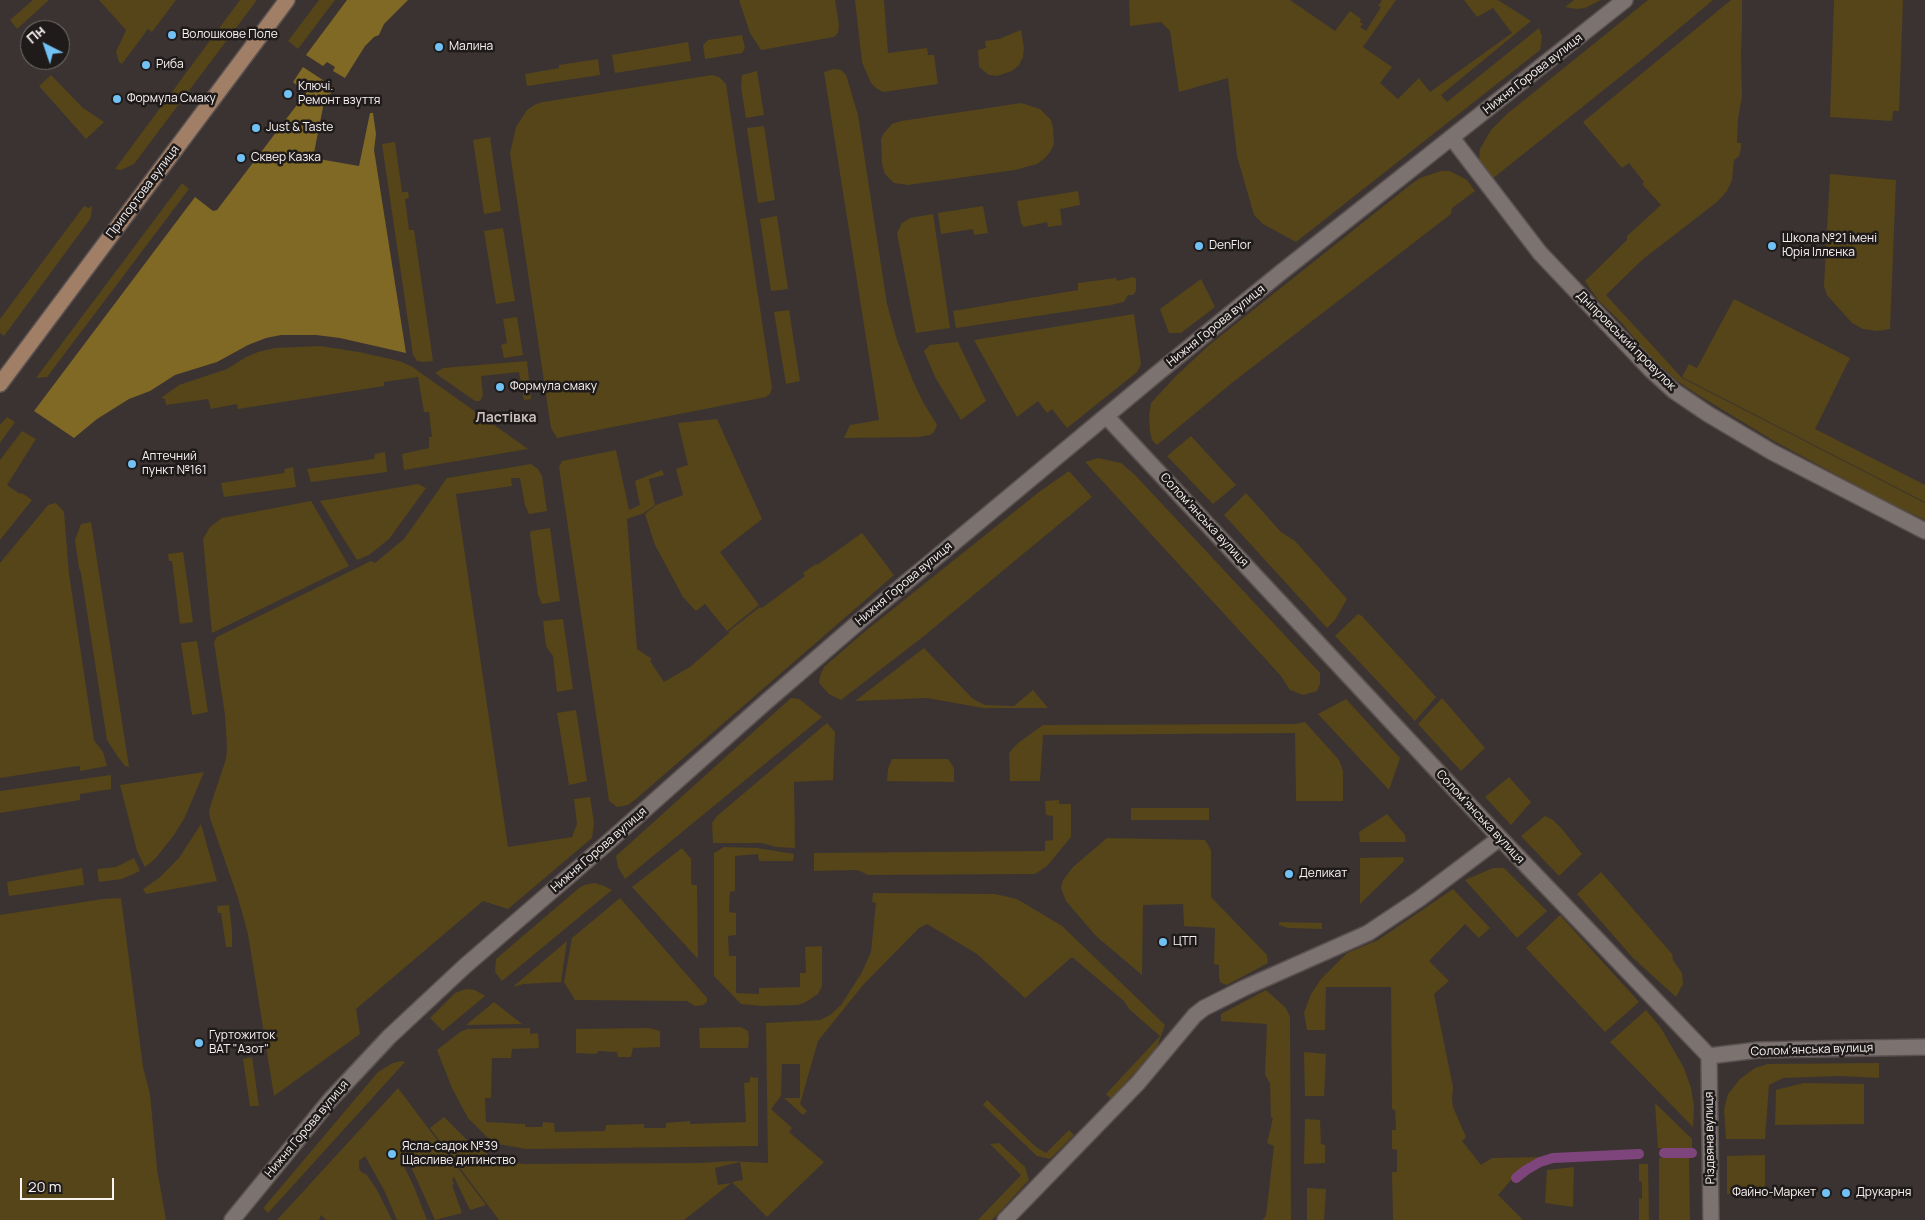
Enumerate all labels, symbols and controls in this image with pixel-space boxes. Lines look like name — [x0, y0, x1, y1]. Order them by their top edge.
north arrow — [20, 20, 70, 70]
text: Пн — [22, 21, 49, 47]
place label: Волошкове Поле — [182, 28, 278, 42]
marker: Волошкове Поле — [166, 29, 178, 41]
street label: Нижня Горова вулиця — [1480, 31, 1586, 117]
place label: Малина — [449, 40, 493, 54]
marker: Малина — [433, 41, 445, 53]
place label: Риба — [156, 58, 184, 72]
marker: Риба — [140, 59, 152, 71]
place label: Ключі. Ремонт взуття — [298, 80, 380, 108]
marker: Ключі. Ремонт взуття — [282, 88, 294, 100]
place label: Формула Смаку — [127, 92, 216, 106]
marker: Формула Смаку — [111, 93, 123, 105]
place label: Just & Taste — [266, 121, 333, 135]
marker: Just & Taste — [250, 122, 262, 134]
street label: Припортова вулиця — [104, 143, 182, 241]
place label: Сквер Казка — [251, 151, 321, 165]
marker: Сквер Казка — [235, 152, 247, 164]
place label: Школа №21 імені Юрія Іллєнка — [1782, 232, 1877, 260]
place label: DenFlor — [1209, 239, 1251, 253]
marker: DenFlor — [1193, 240, 1205, 252]
marker: Школа №21 імені Юрія Іллєнка — [1766, 240, 1778, 252]
street label: Нижня Горова вулиця — [1164, 282, 1268, 370]
street label: Дніпровський провулок — [1573, 288, 1679, 394]
place label: Формула смаку — [510, 380, 597, 394]
marker: Формула смаку — [494, 381, 506, 393]
district label: Ластівка — [476, 410, 536, 426]
place label: Аптечний пункт №161 — [142, 450, 207, 478]
marker: Аптечний пункт №161 — [126, 458, 138, 470]
street label: Соломʼянська вулиця — [1157, 470, 1251, 570]
street label: Нижня Горова вулиця — [853, 539, 955, 629]
street label: Соломʼянська вулиця — [1433, 767, 1527, 867]
street label: Нижня Горова вулиця — [548, 805, 650, 895]
place label: Деликат — [1299, 867, 1347, 881]
marker: Деликат — [1283, 868, 1295, 880]
place label: ЦТП — [1173, 935, 1197, 949]
marker: ЦТП — [1157, 936, 1169, 948]
place label: Гуртожиток ВАТ "Азот" — [209, 1029, 275, 1057]
marker: Гуртожиток ВАТ "Азот" — [193, 1037, 205, 1049]
street label: Соломʼянська вулиця — [1750, 1041, 1874, 1059]
street label: Нижня Горова вулиця — [262, 1078, 352, 1180]
street label: Різдвяна вулиця — [1702, 1091, 1718, 1185]
place label: Ясла-садок №39 Щасливе дитинство — [402, 1140, 516, 1168]
marker: Ясла-садок №39 Щасливе дитинство — [386, 1148, 398, 1160]
scale bar — [22, 1168, 116, 1200]
text: 20 m — [28, 1176, 61, 1197]
place label: Файно-Маркет — [1732, 1186, 1816, 1200]
place label: Друкарня — [1856, 1186, 1911, 1200]
marker: Файно-Маркет — [1820, 1187, 1832, 1199]
marker: Друкарня — [1840, 1187, 1852, 1199]

